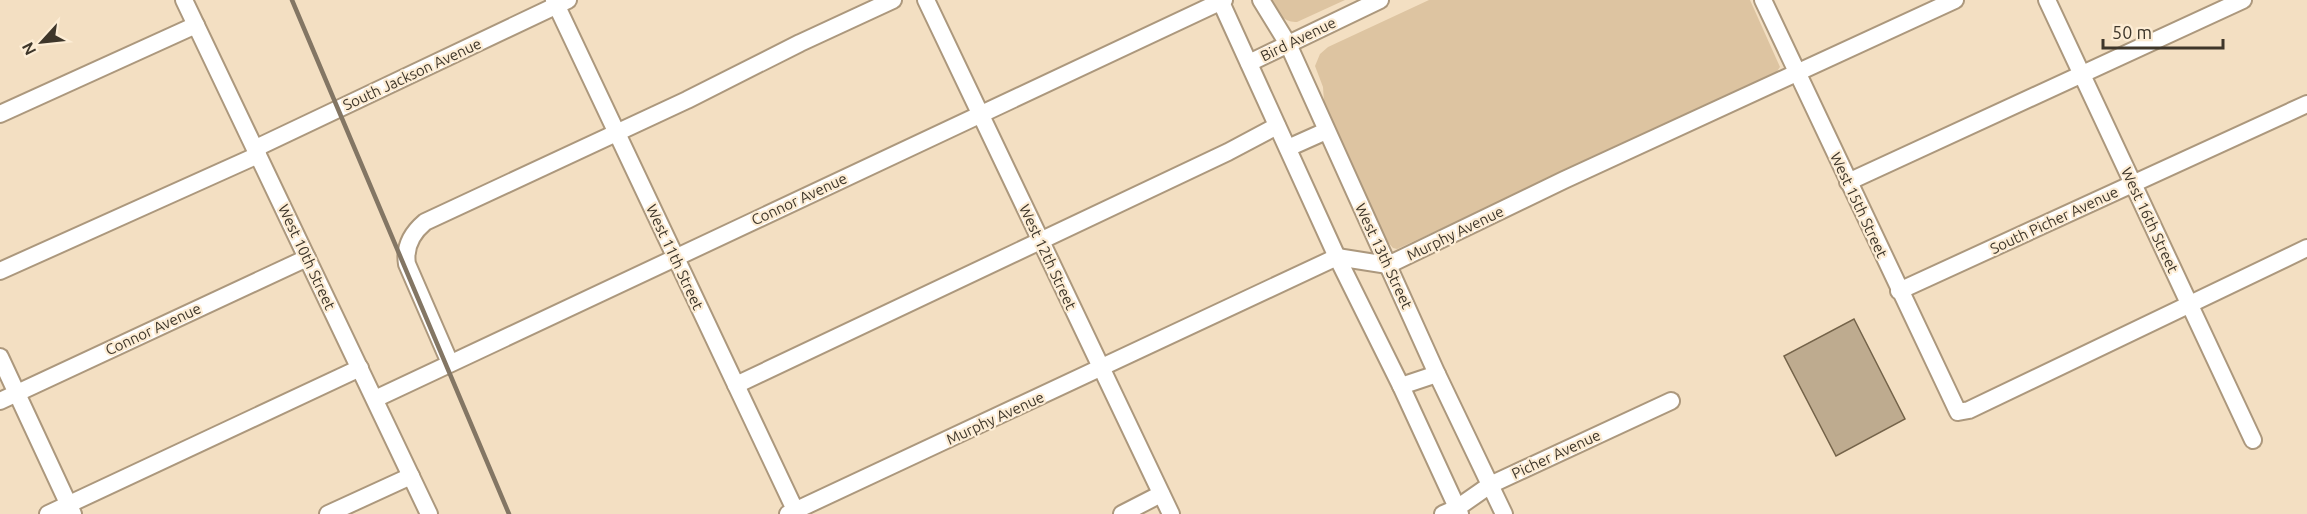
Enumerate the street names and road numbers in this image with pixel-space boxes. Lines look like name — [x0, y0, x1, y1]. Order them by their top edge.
street label: Bird Avenue — [1258, 13, 1338, 65]
street label: South Jackson Avenue — [340, 34, 484, 114]
street label: West 15th Street — [1827, 150, 1891, 261]
street label: West 16th Street — [2118, 165, 2182, 276]
street label: Connor Avenue — [748, 169, 850, 229]
street label: South Picher Avenue — [1987, 183, 2121, 257]
street label: West 13th Street — [1352, 201, 1416, 312]
street label: West 10th Street — [275, 202, 339, 313]
street label: West 11th Street — [643, 202, 707, 313]
street label: West 12th Street — [1016, 202, 1080, 313]
street label: Murphy Avenue — [1404, 202, 1506, 264]
street label: Connor Avenue — [102, 299, 204, 359]
street label: Murphy Avenue — [944, 388, 1046, 448]
street label: Picher Avenue — [1509, 426, 1603, 482]

